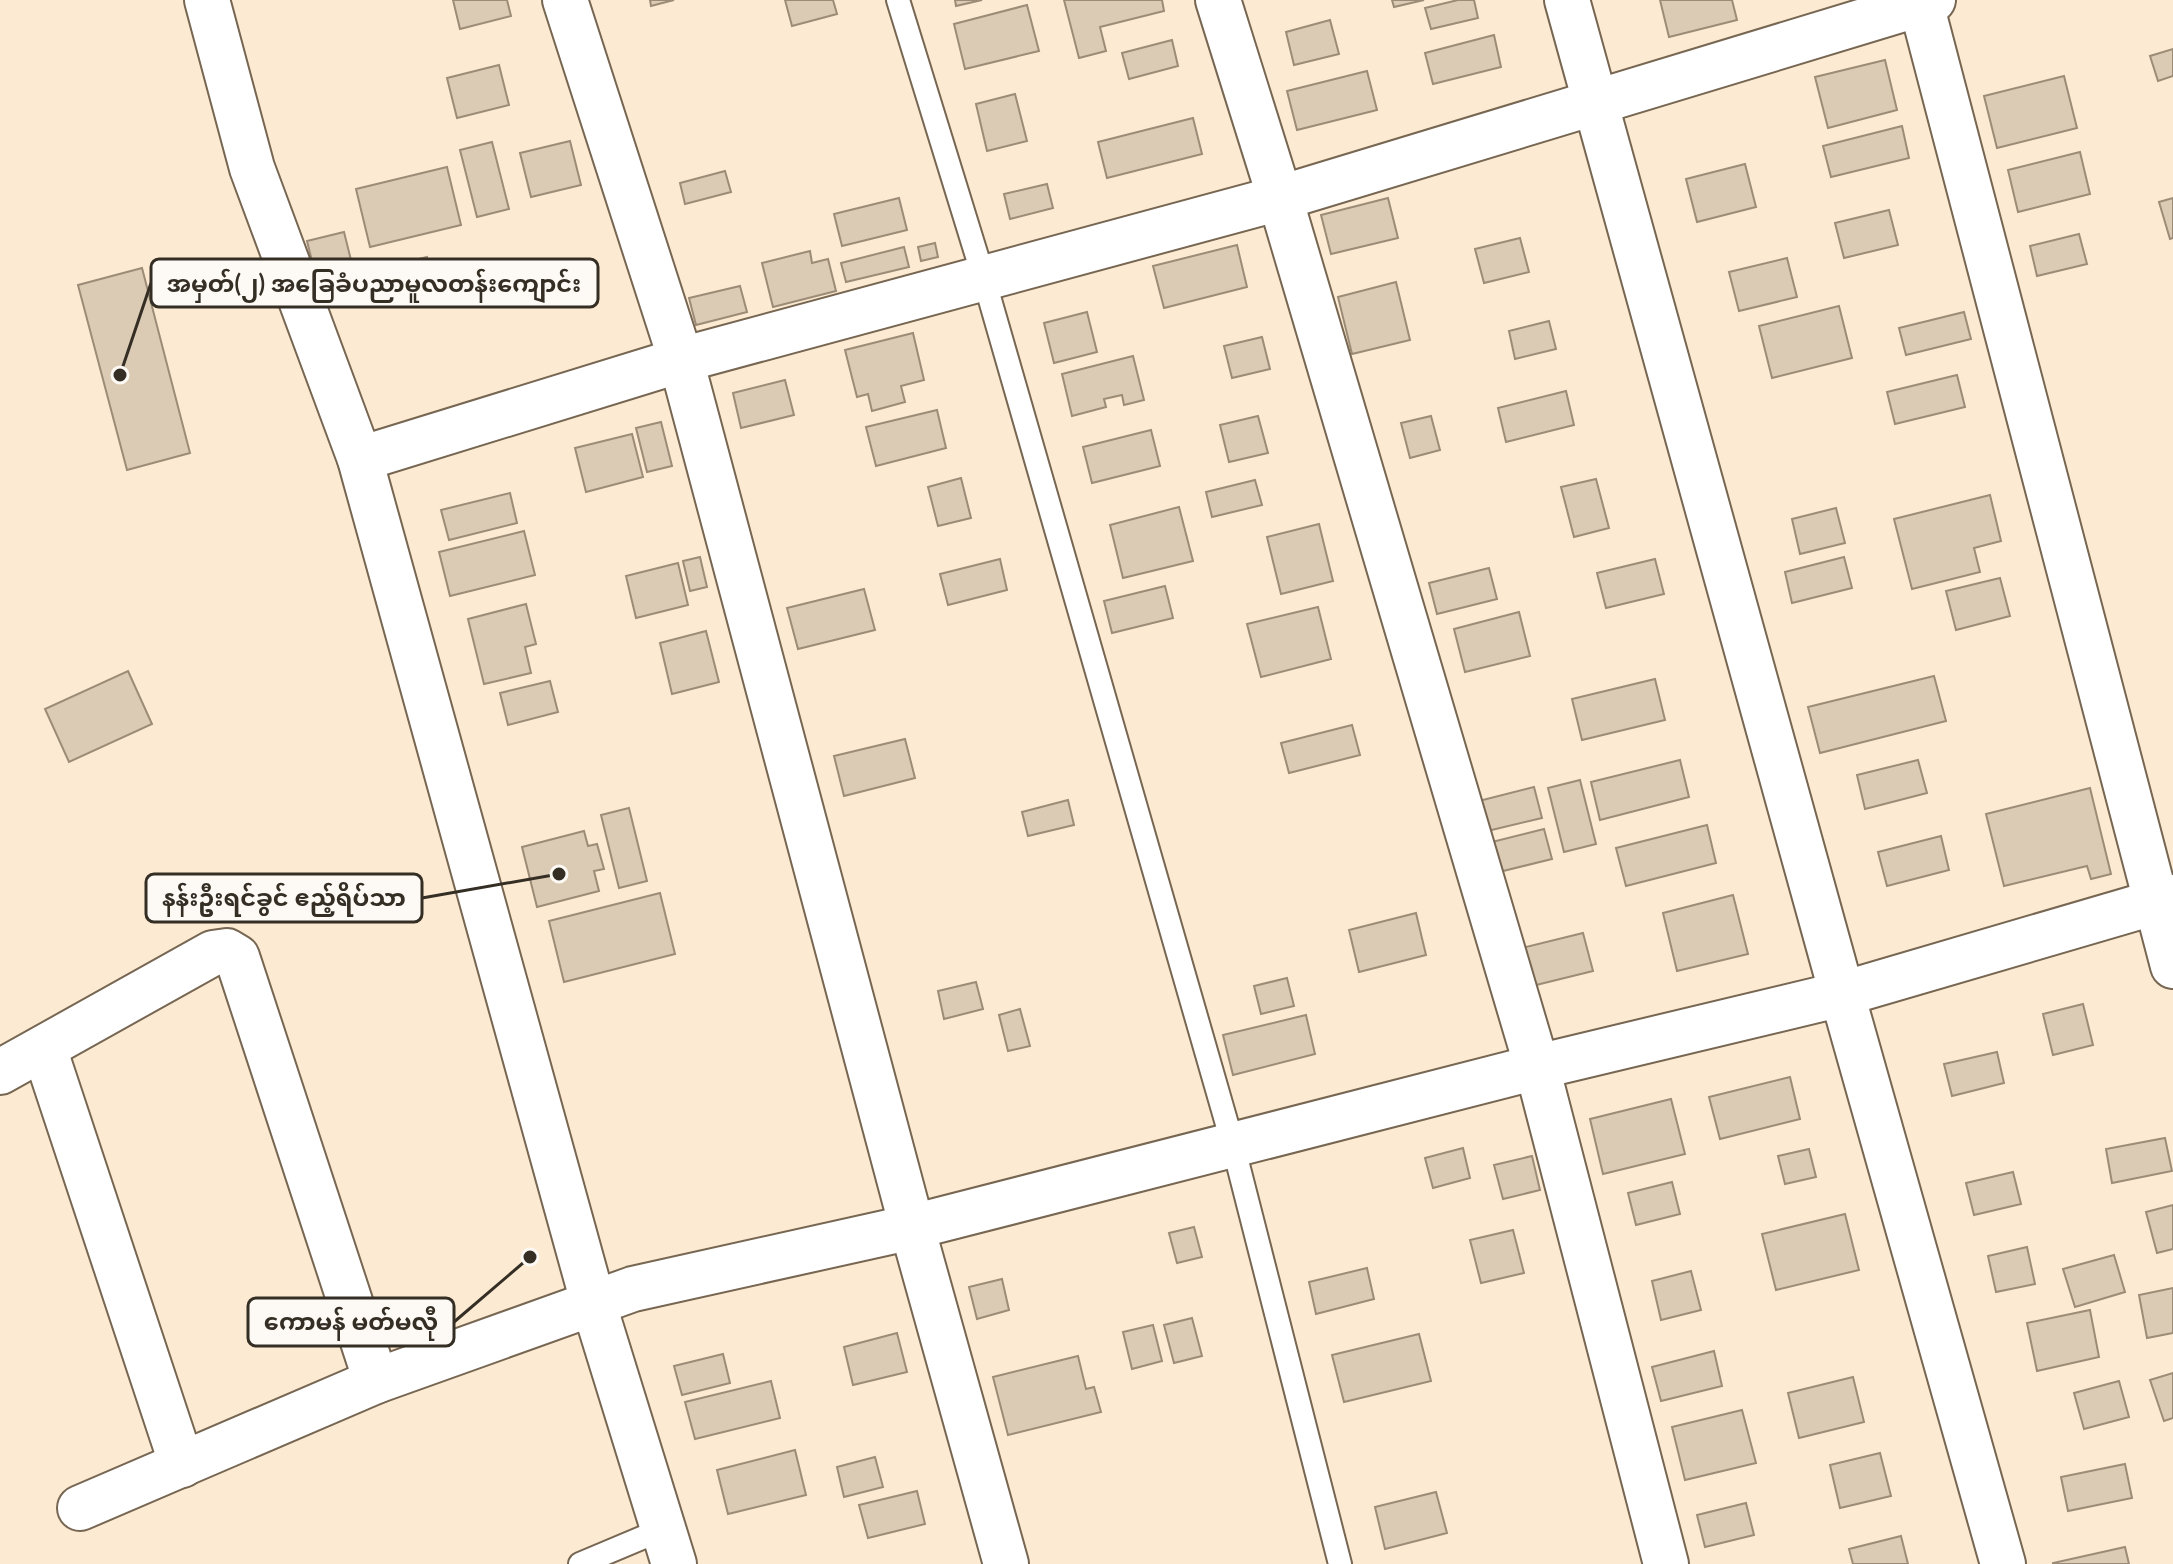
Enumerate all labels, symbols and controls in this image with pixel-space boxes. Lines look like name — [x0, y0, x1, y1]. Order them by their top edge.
callout: အမှတ်(၂) အခြေခံပညာမူလတန်းကျောင်း — [151, 259, 598, 307]
text: အမှတ်(၂) အခြေခံပညာမူလတန်းကျောင်း — [167, 268, 581, 304]
callout: နန်းဦးရင်ခွင် ဧည့်ရိပ်သာ — [146, 874, 422, 922]
text: နန်းဦးရင်ခွင် ဧည့်ရိပ်သာ — [162, 882, 406, 917]
callout: ကောမန် မတ်မလီု — [248, 1298, 454, 1346]
text: ကောမန် မတ်မလီု — [264, 1306, 438, 1341]

